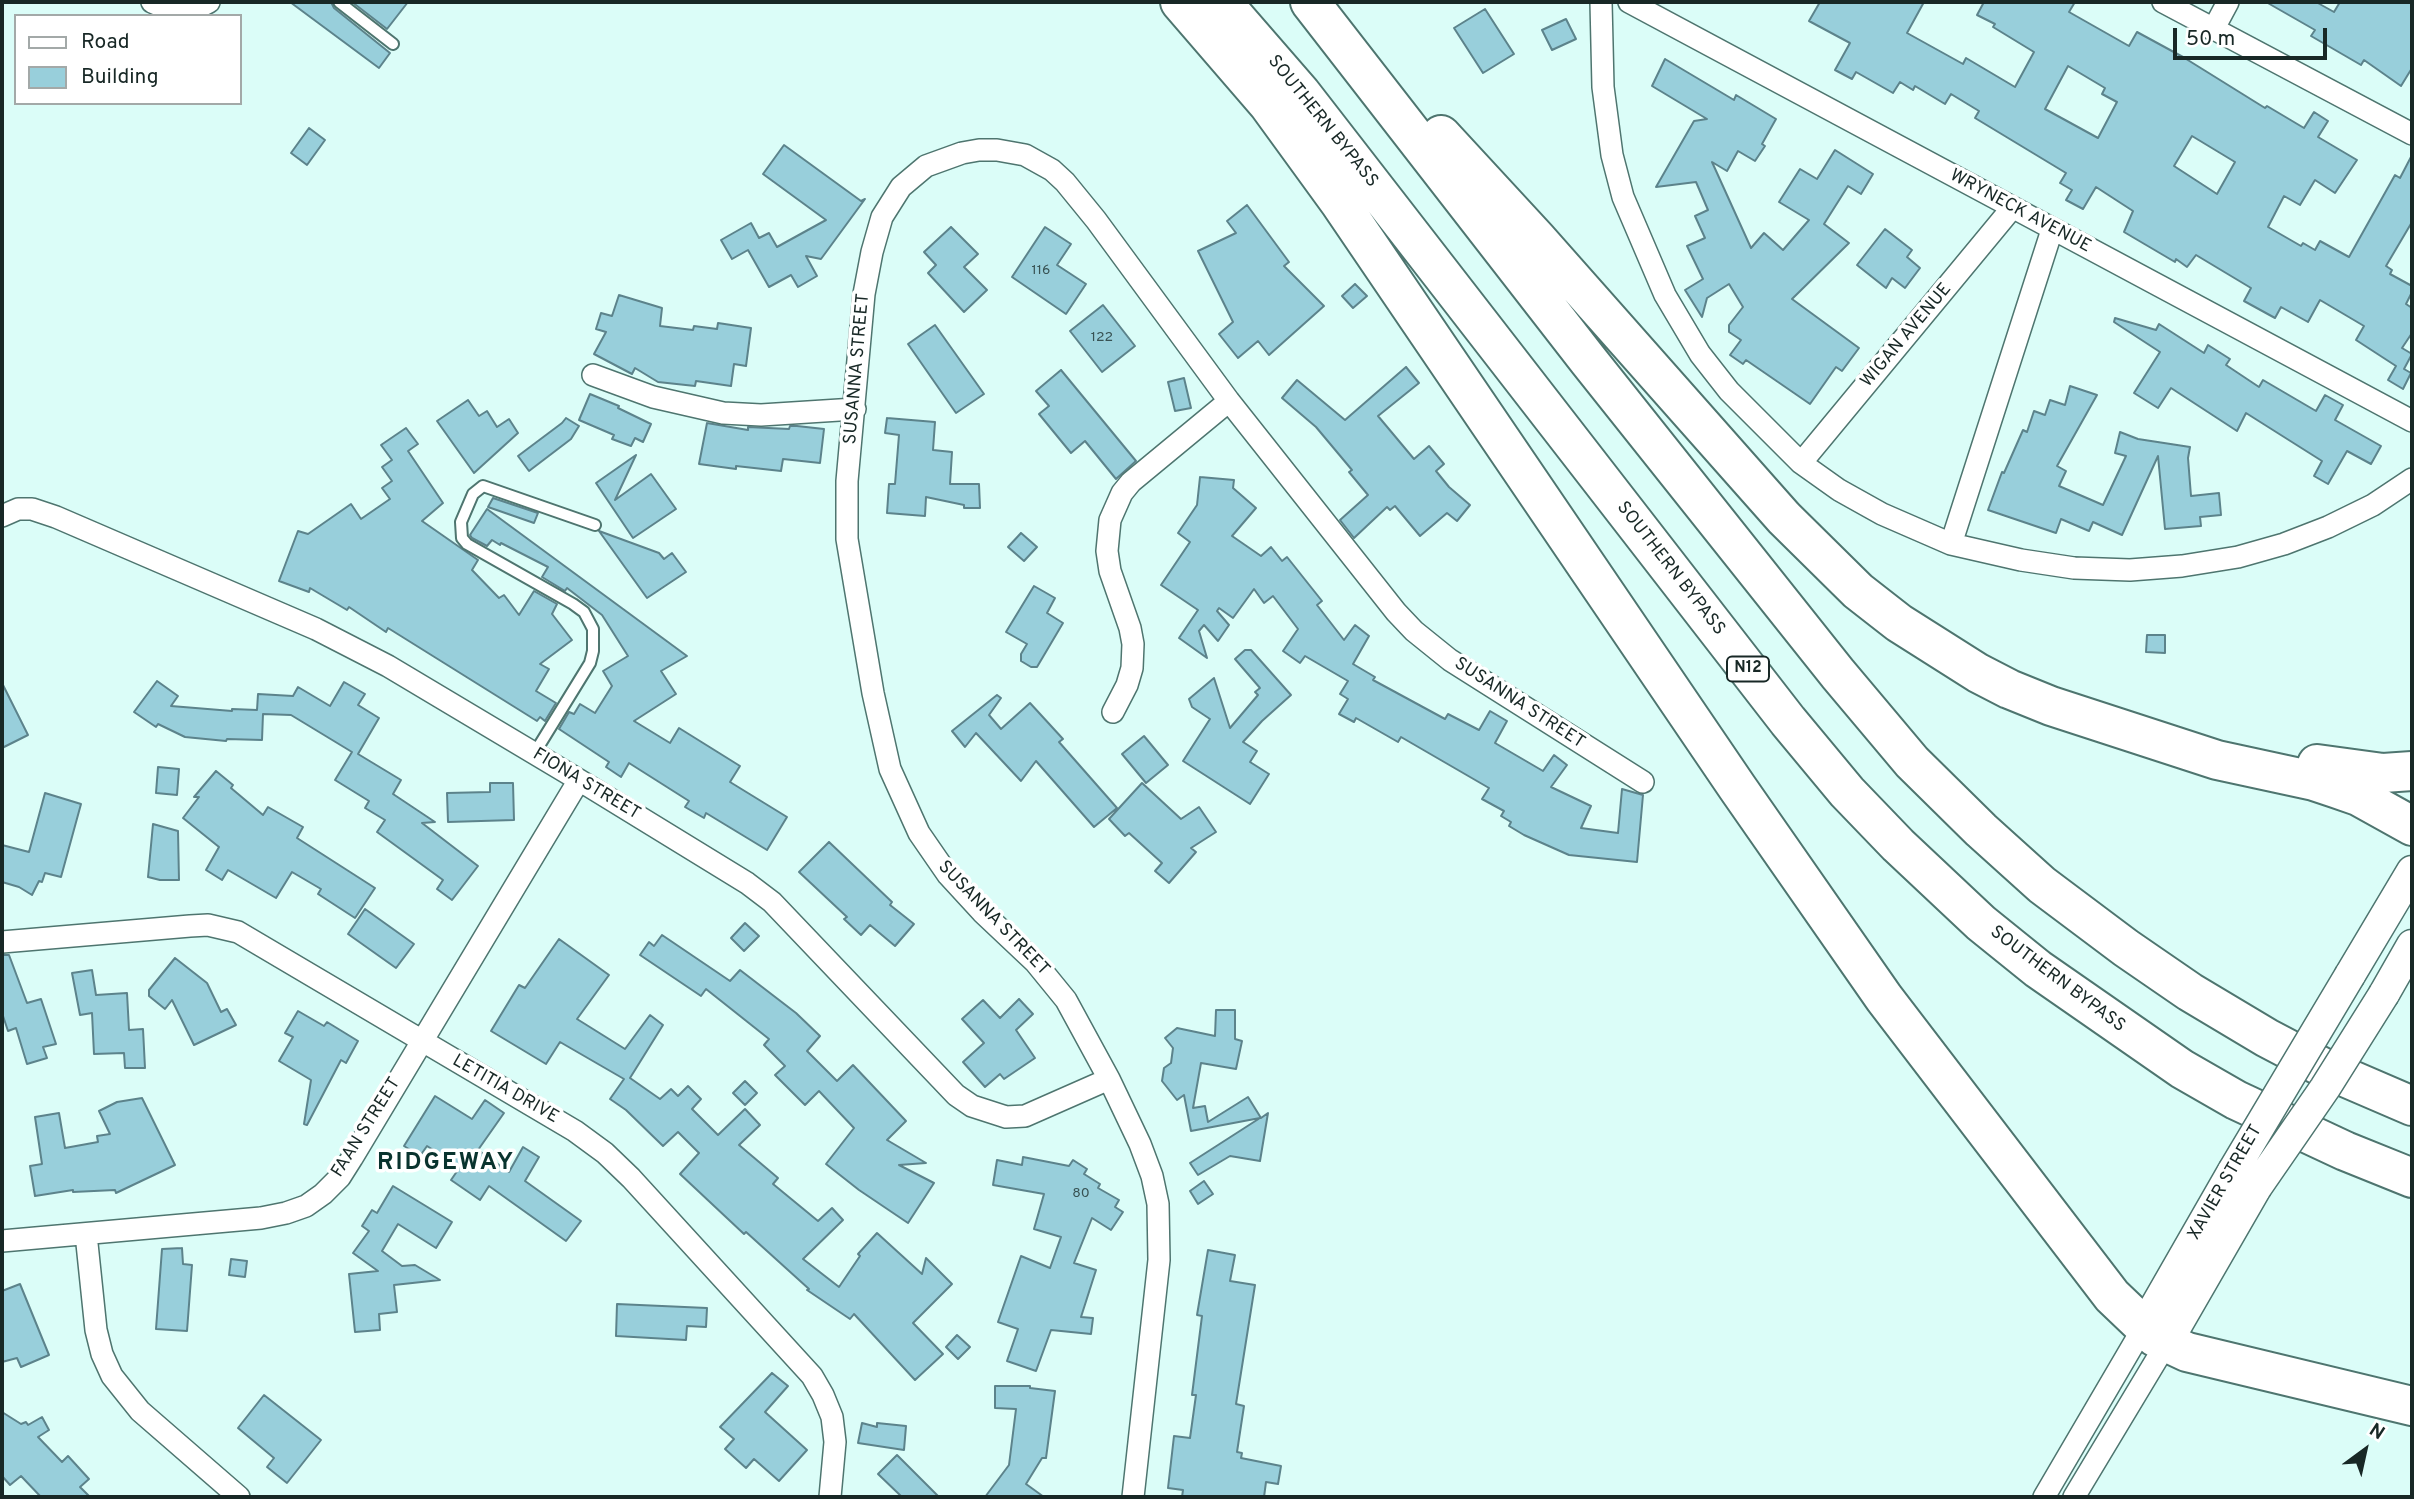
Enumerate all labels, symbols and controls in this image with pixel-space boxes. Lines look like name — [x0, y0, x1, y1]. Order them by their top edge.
legend — [14, 14, 242, 105]
scale bar — [2176, 14, 2330, 58]
text: 50 m — [2186, 26, 2235, 53]
text: Road — [81, 29, 130, 56]
street label: SOUTHERN BYPASS — [1262, 52, 1382, 192]
text: Building — [81, 64, 159, 91]
street label: WRYNECK AVENUE — [1946, 166, 2094, 258]
house number: 116 — [1032, 263, 1050, 279]
street label: WIGAN AVENUE — [1857, 279, 1957, 393]
street label: SUSANNA STREET — [841, 293, 875, 445]
house number: 122 — [1091, 330, 1113, 346]
street label: SOUTHERN BYPASS — [1611, 498, 1729, 640]
street label: SUSANNA STREET — [1450, 654, 1588, 754]
road number: N12 — [1727, 656, 1769, 682]
street label: FIONA STREET — [528, 744, 644, 826]
street label: SUSANNA STREET — [933, 857, 1053, 981]
street label: SOUTHERN BYPASS — [1985, 922, 2129, 1038]
street label: LETITIA DRIVE — [448, 1051, 562, 1129]
street label: FAAN STREET — [328, 1074, 406, 1182]
street label: XAVIER STREET — [2184, 1122, 2268, 1244]
district label: RIDGEWAY — [378, 1150, 514, 1178]
house number: 80 — [1072, 1186, 1090, 1202]
north arrow — [2330, 1415, 2400, 1485]
text: N — [2364, 1419, 2389, 1446]

